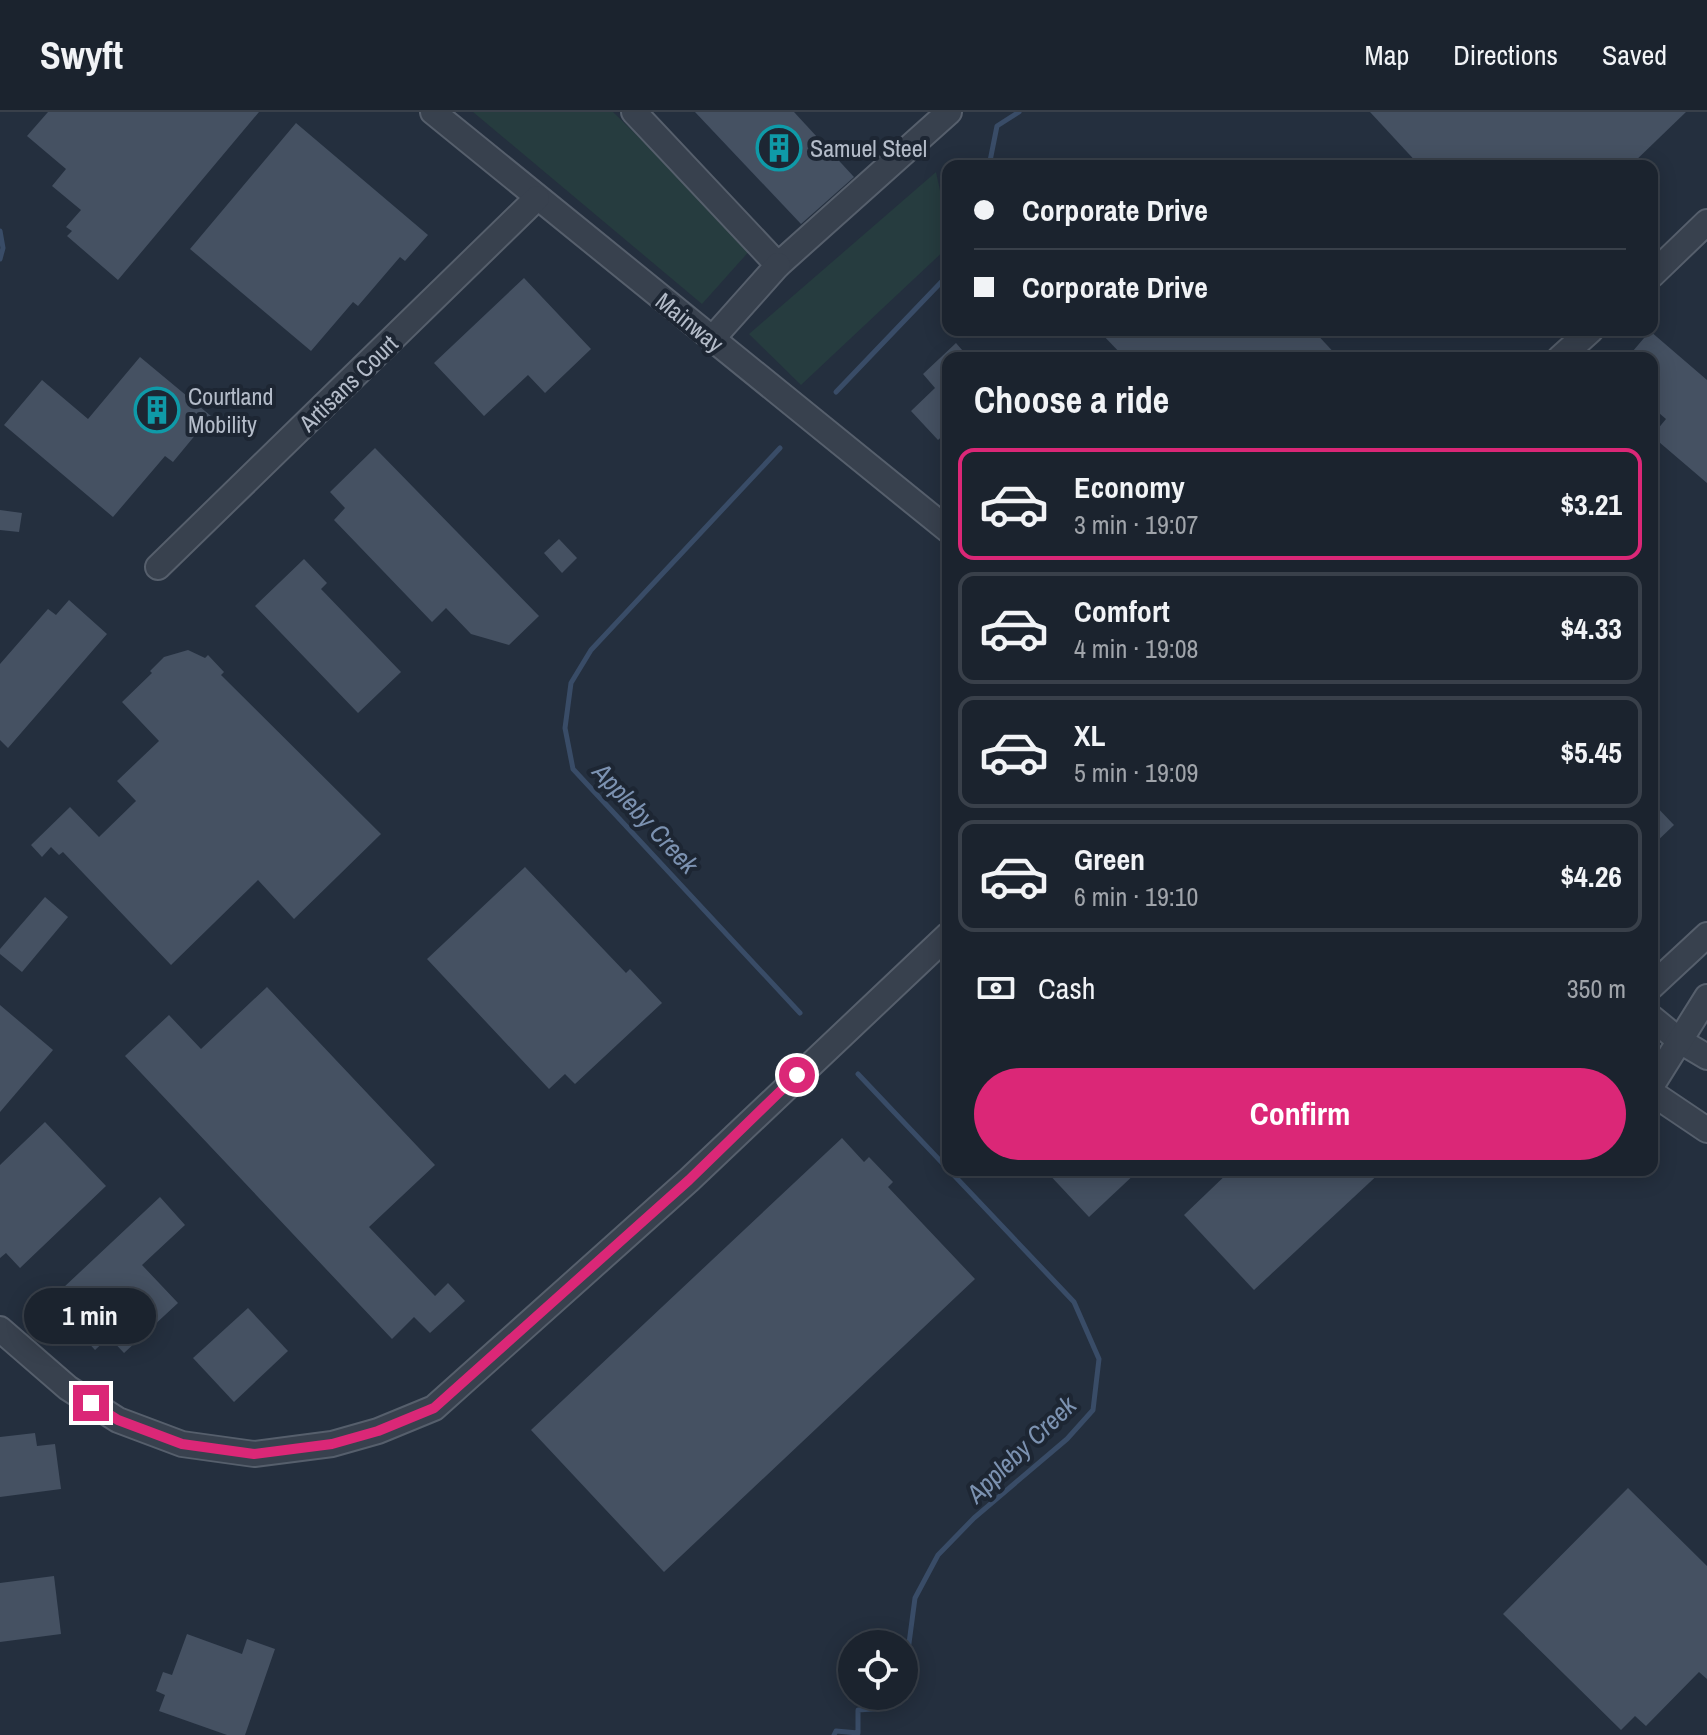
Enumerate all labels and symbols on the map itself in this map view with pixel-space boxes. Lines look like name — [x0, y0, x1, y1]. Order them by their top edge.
building icon: Samuel Steel — [755, 124, 803, 172]
place label: Samuel Steel — [810, 132, 927, 164]
street label: Mainway — [649, 285, 731, 359]
street label: Artisans Court — [291, 327, 405, 439]
place label: Courtland Mobility — [188, 380, 273, 440]
building icon: Courtland Mobility — [133, 386, 181, 434]
water label: Appleby Creek — [585, 754, 707, 882]
route start — [779, 1057, 815, 1093]
callout: 1 min — [25, 1287, 157, 1343]
route end — [73, 1385, 109, 1421]
water label: Appleby Creek — [958, 1387, 1084, 1511]

